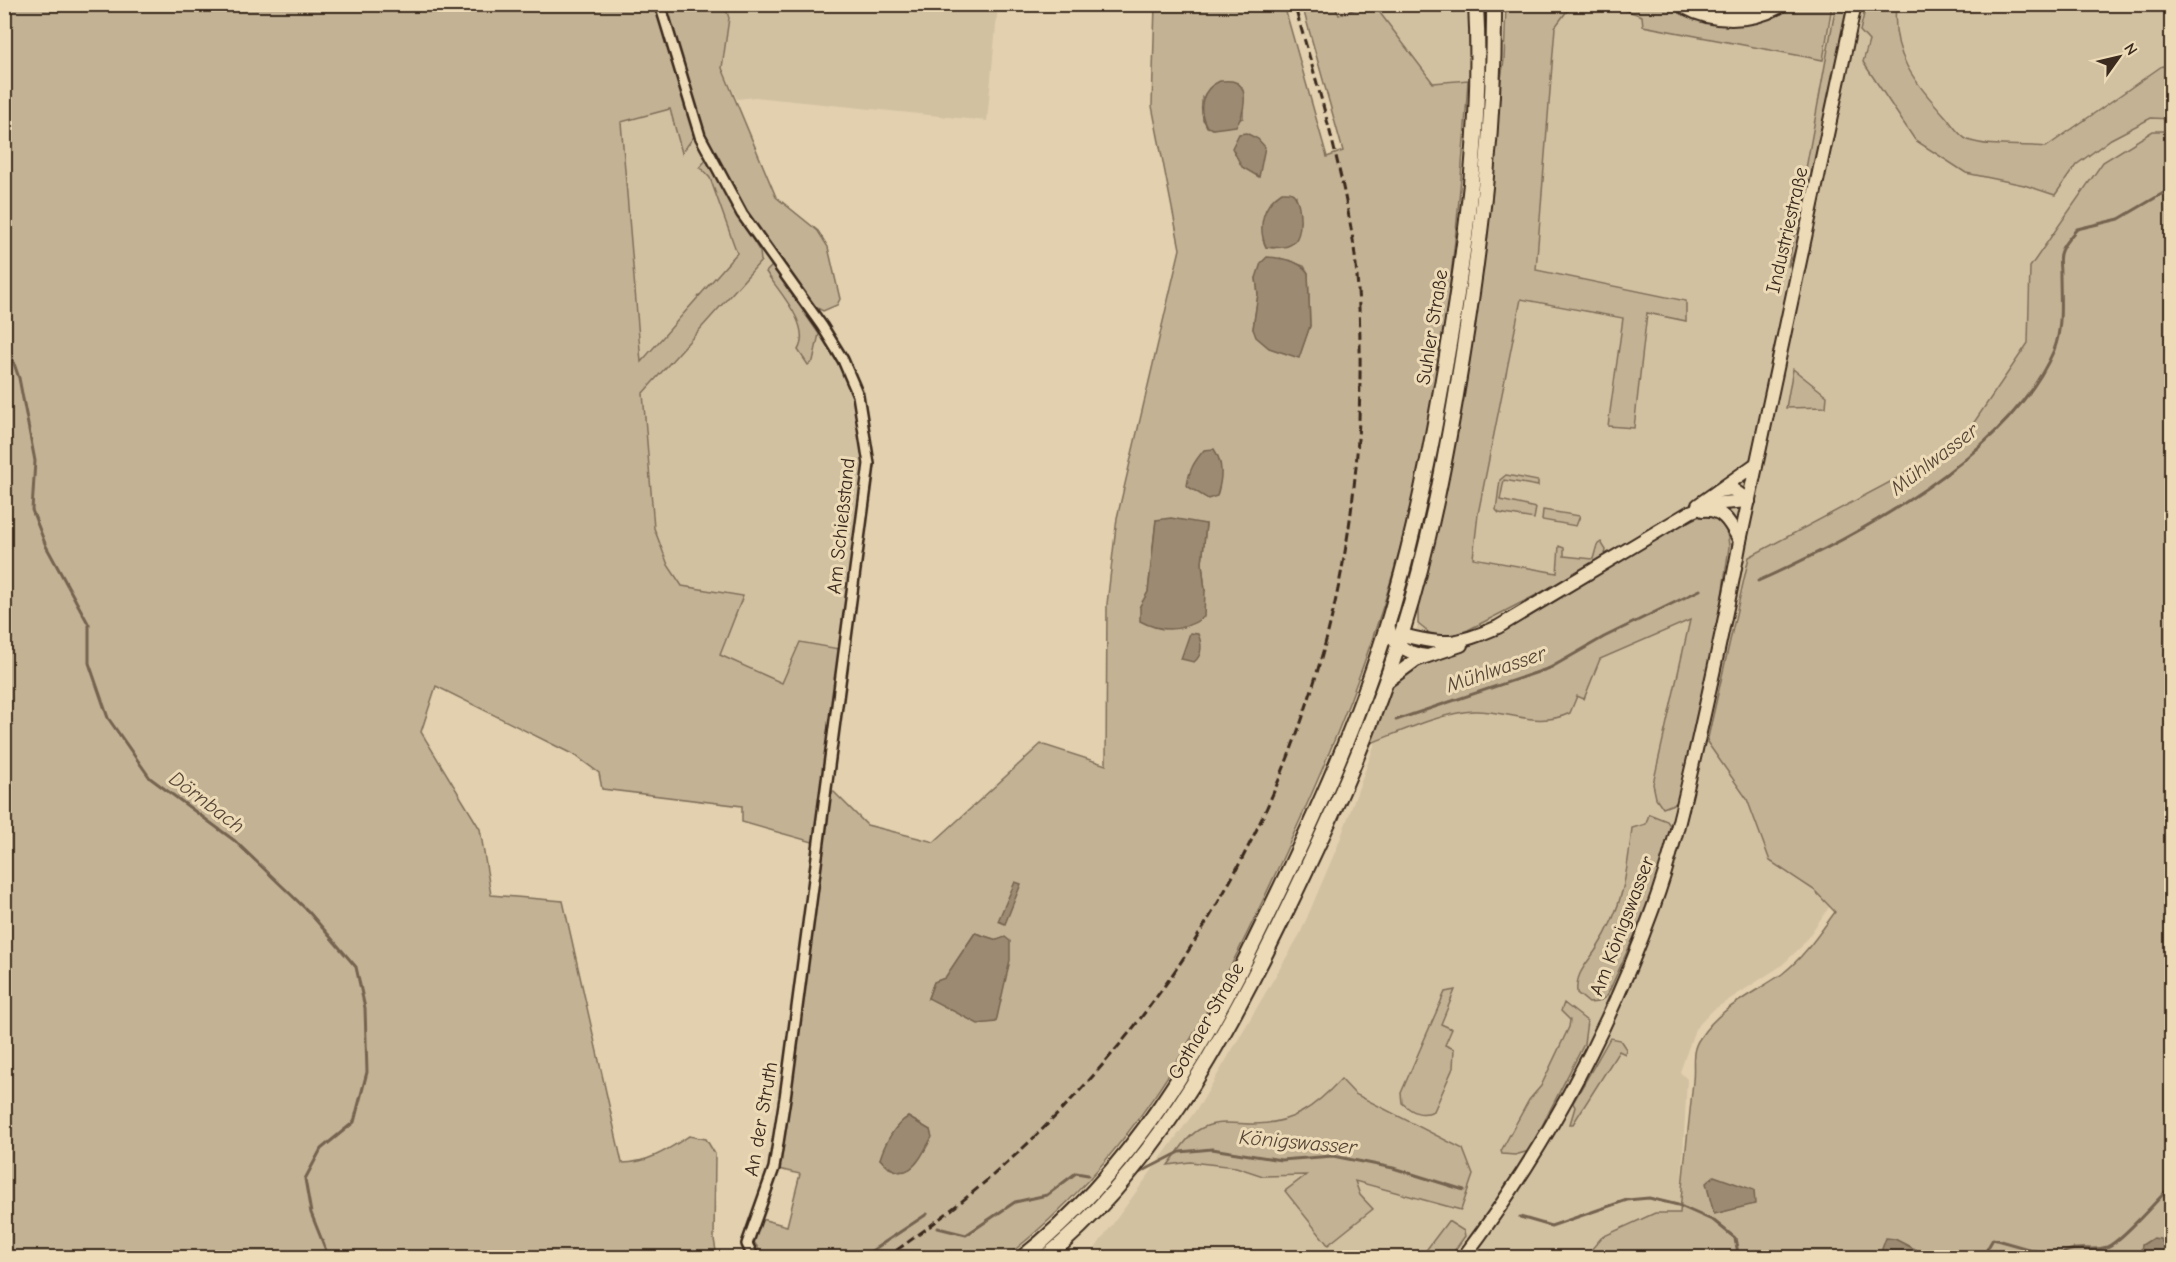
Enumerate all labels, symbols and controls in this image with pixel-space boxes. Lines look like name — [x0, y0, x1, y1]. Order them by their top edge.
north arrow — [2089, 27, 2149, 87]
text: N — [2120, 40, 2141, 59]
street label: Industriestraße — [1761, 165, 1813, 295]
street label: Suhler Straße — [1412, 268, 1452, 386]
water label: Mühlwasser — [1884, 417, 1984, 501]
street label: Am Schießstand — [822, 457, 860, 595]
water label: Mühlwasser — [1442, 640, 1551, 698]
water label: Dörnbach — [165, 766, 249, 838]
street label: Am Königswasser — [1585, 853, 1659, 999]
street label: Gothaer Straße — [1163, 958, 1249, 1084]
street label: An der Struth — [740, 1060, 782, 1178]
water label: Königswasser — [1238, 1125, 1360, 1159]

